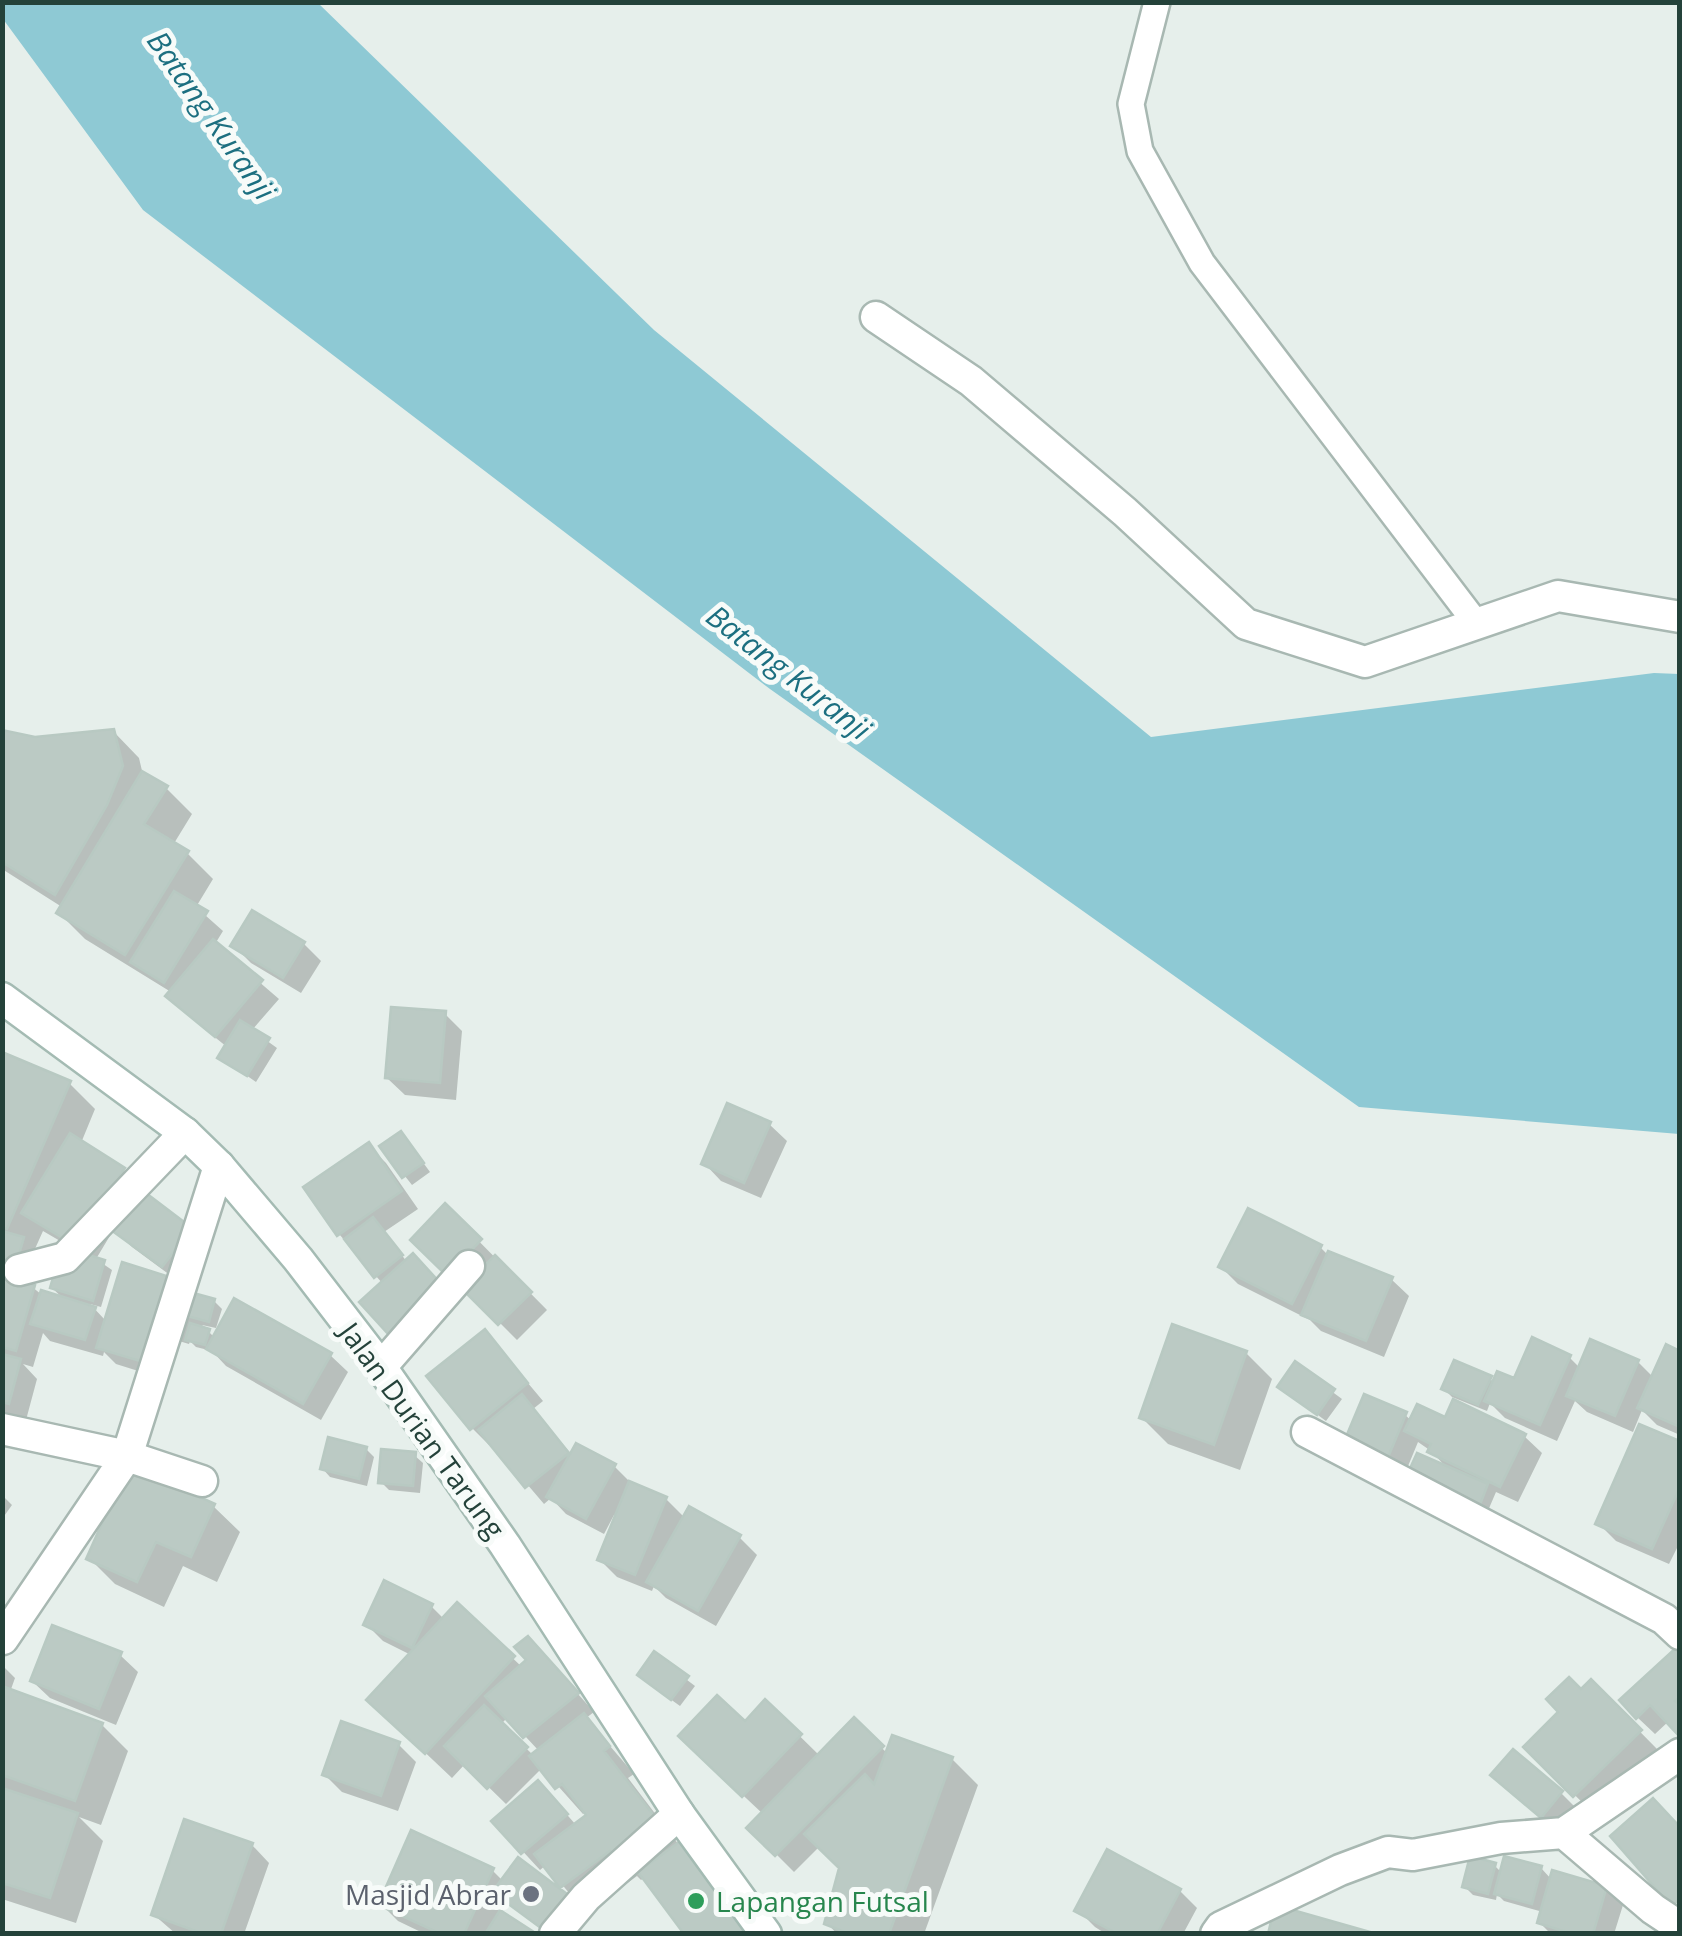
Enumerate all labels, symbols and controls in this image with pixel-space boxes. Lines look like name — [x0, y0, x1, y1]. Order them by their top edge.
water label: Batang Kuranji — [138, 22, 286, 208]
water label: Batang Kuranji — [698, 595, 880, 749]
street label: Jalan Durian Tarung — [330, 1312, 514, 1546]
place label: Masjid Abrar — [345, 1875, 512, 1913]
place label: Lapangan Futsal — [716, 1882, 929, 1920]
marker: Masjid Abrar — [520, 1883, 542, 1905]
marker: Lapangan Futsal — [685, 1890, 707, 1912]

